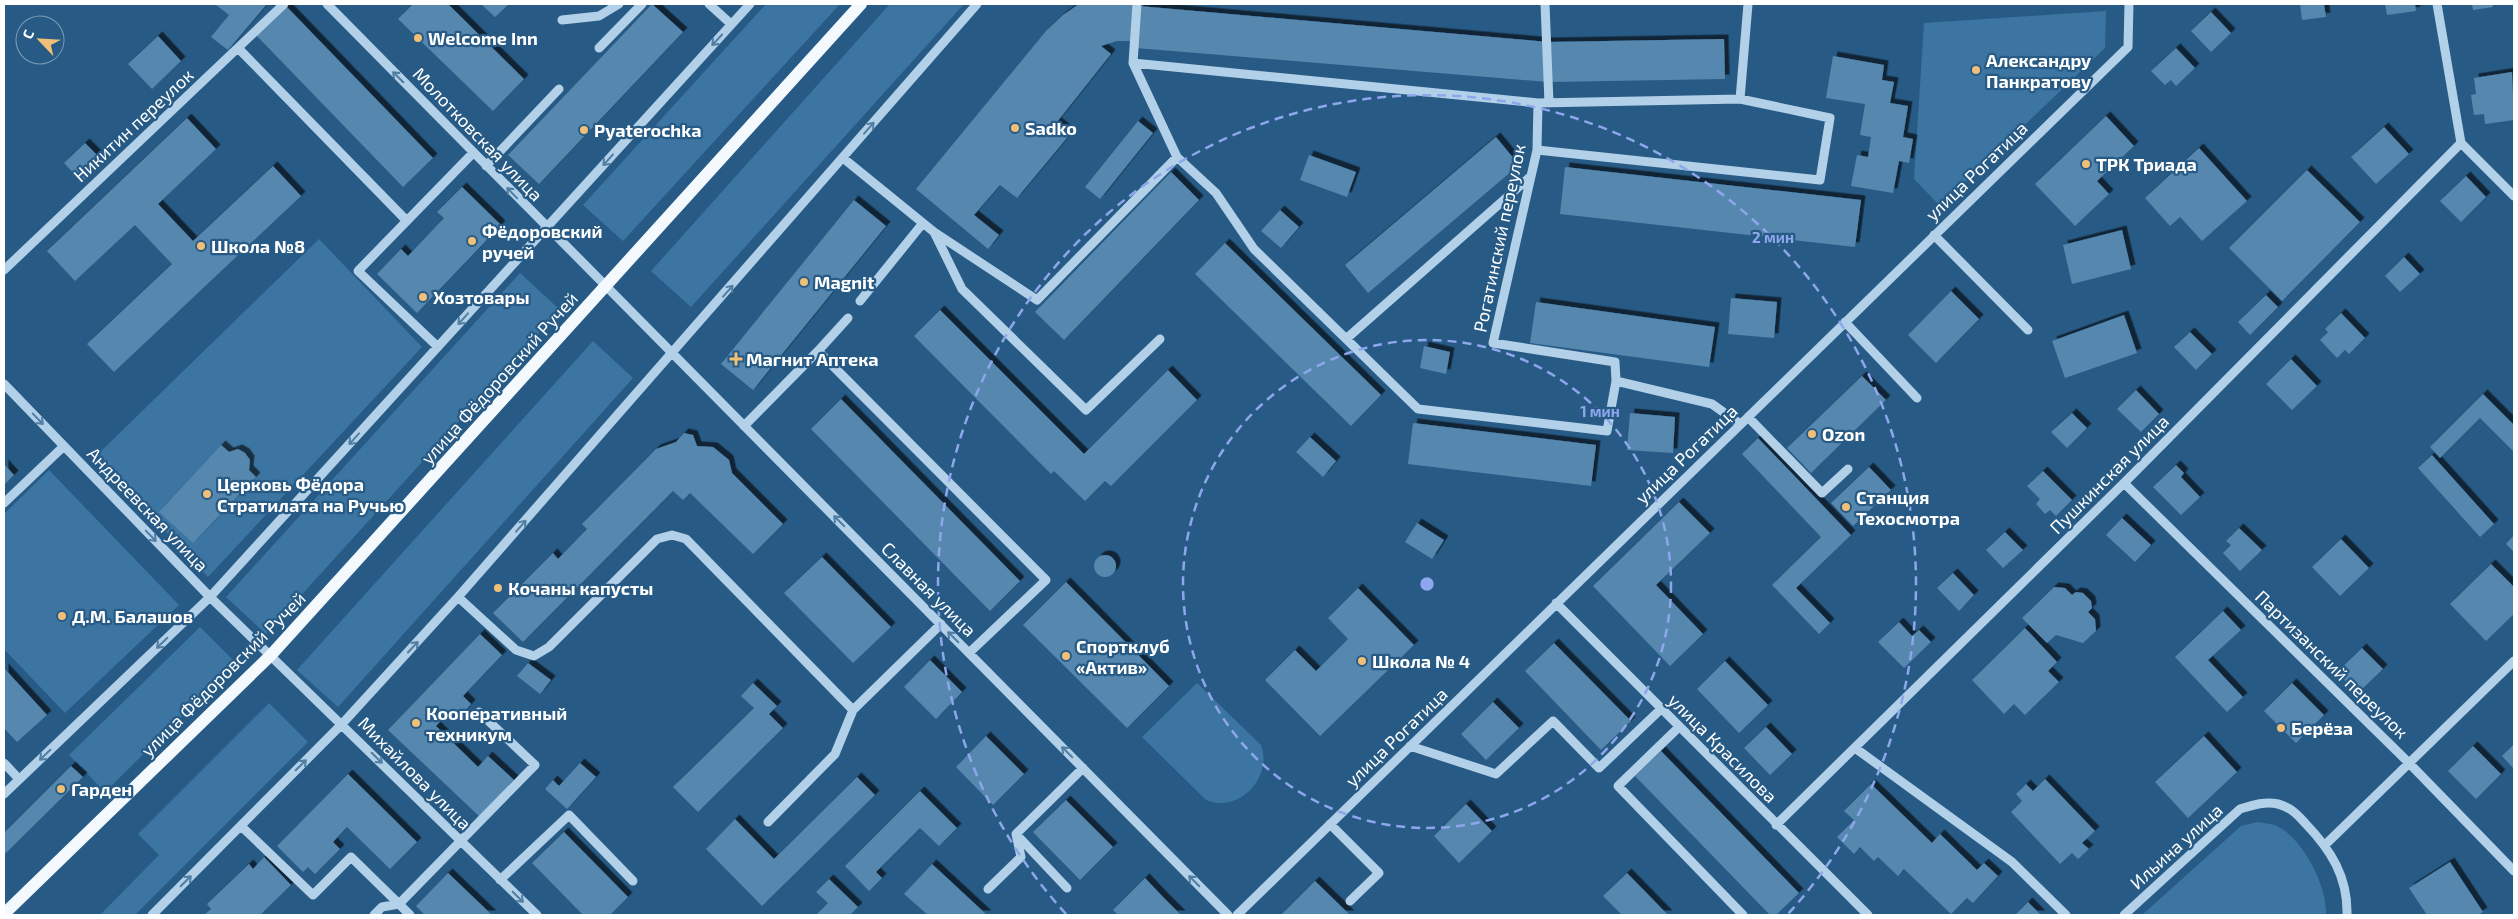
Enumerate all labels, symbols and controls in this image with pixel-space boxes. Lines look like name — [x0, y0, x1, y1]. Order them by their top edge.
north arrow — [15, 15, 65, 65]
text: С — [18, 27, 37, 42]
place label: Welcome Inn — [428, 27, 538, 49]
marker: Welcome Inn — [412, 32, 424, 44]
one-way arrow — [711, 33, 723, 46]
place label: Александру Панкратову — [1986, 49, 2092, 92]
street label: Молотковская улица — [409, 63, 547, 205]
street label: Никитин переулок — [68, 64, 198, 186]
marker: Александру Панкратову — [1970, 64, 1982, 76]
one-way arrow — [392, 71, 405, 83]
place label: Sadko — [1025, 117, 1077, 139]
street label: улица Рогатица — [1920, 117, 2032, 225]
place label: Pyaterochka — [594, 119, 702, 141]
one-way arrow — [864, 121, 875, 134]
marker: Sadko — [1009, 122, 1021, 134]
marker: Pyaterochka — [578, 124, 590, 136]
street label: Рогатинский переулок — [1468, 142, 1530, 334]
place label: ТРК Триада — [2096, 153, 2197, 175]
one-way arrow — [602, 154, 614, 167]
marker: ТРК Триада — [2080, 158, 2092, 170]
one-way arrow — [507, 187, 519, 199]
place label: Фёдоровский ручей — [482, 220, 602, 263]
text: 2 мин — [1752, 228, 1794, 246]
place label: Школа №8 — [211, 235, 305, 257]
marker: Фёдоровский ручей — [466, 235, 478, 247]
marker: Школа №8 — [195, 240, 207, 252]
place label: Magnit — [814, 271, 875, 293]
marker: Magnit — [798, 276, 810, 288]
one-way arrow — [722, 284, 734, 297]
place label: Хозтовары — [433, 286, 530, 308]
street label: улица Фёдоровский Ручей — [416, 287, 582, 469]
marker: Хозтовары — [417, 291, 429, 303]
one-way arrow — [457, 313, 469, 326]
place label: Магнит Аптека — [746, 348, 879, 370]
marker: Магнит Аптека — [730, 353, 742, 365]
street label: улица Рогатица — [1630, 400, 1742, 508]
text: 1 мин — [1580, 402, 1620, 420]
street label: Пушкинская улица — [2045, 410, 2173, 538]
one-way arrow — [32, 413, 44, 425]
place label: Ozon — [1822, 423, 1865, 445]
marker: Ozon — [1806, 428, 1818, 440]
one-way arrow — [348, 433, 360, 446]
street label: Андреевская улица — [83, 442, 213, 576]
place label: Церковь Фёдора Стратилата на Ручью — [217, 473, 404, 516]
place label: Станция Техосмотра — [1856, 486, 1960, 529]
marker: Церковь Фёдора Стратилата на Ручью — [201, 488, 213, 500]
marker: Станция Техосмотра — [1840, 501, 1852, 513]
one-way arrow — [833, 515, 845, 527]
one-way arrow — [515, 520, 527, 533]
one-way arrow — [145, 529, 157, 542]
street label: Славная улица — [877, 537, 981, 641]
centre of rings — [1418, 575, 1436, 593]
place label: Кочаны капусты — [508, 577, 653, 599]
marker: Кочаны капусты — [492, 582, 504, 594]
street label: Партизанский переулок — [2251, 585, 2413, 743]
street label: улица Фёдоровский Ручей — [136, 587, 310, 761]
place label: Д.М. Балашов — [72, 605, 193, 627]
marker: Д.М. Балашов — [56, 610, 68, 622]
one-way arrow — [947, 630, 959, 643]
place label: Спортклуб «Актив» — [1076, 635, 1170, 678]
one-way arrow — [156, 637, 168, 649]
one-way arrow — [407, 641, 418, 654]
marker: Спортклуб «Актив» — [1060, 650, 1072, 662]
place label: Школа № 4 — [1372, 650, 1470, 672]
marker: Школа № 4 — [1356, 655, 1368, 667]
street label: улица Рогатица — [1340, 683, 1452, 791]
street label: улица Красилова — [1664, 689, 1782, 807]
place label: Кооперативный техникум — [426, 702, 567, 745]
street label: Михайлова улица — [354, 712, 476, 834]
marker: Кооперативный техникум — [410, 717, 422, 729]
place label: Берёза — [2291, 717, 2353, 739]
marker: Берёза — [2275, 722, 2287, 734]
one-way arrow — [1061, 746, 1073, 759]
one-way arrow — [38, 749, 51, 761]
one-way arrow — [371, 752, 383, 764]
one-way arrow — [295, 759, 307, 772]
place label: Гарден — [71, 778, 132, 800]
marker: Гарден — [55, 783, 67, 795]
street label: Ильина улица — [2125, 799, 2227, 893]
one-way arrow — [180, 875, 193, 887]
one-way arrow — [1188, 875, 1200, 887]
one-way arrow — [511, 890, 523, 902]

